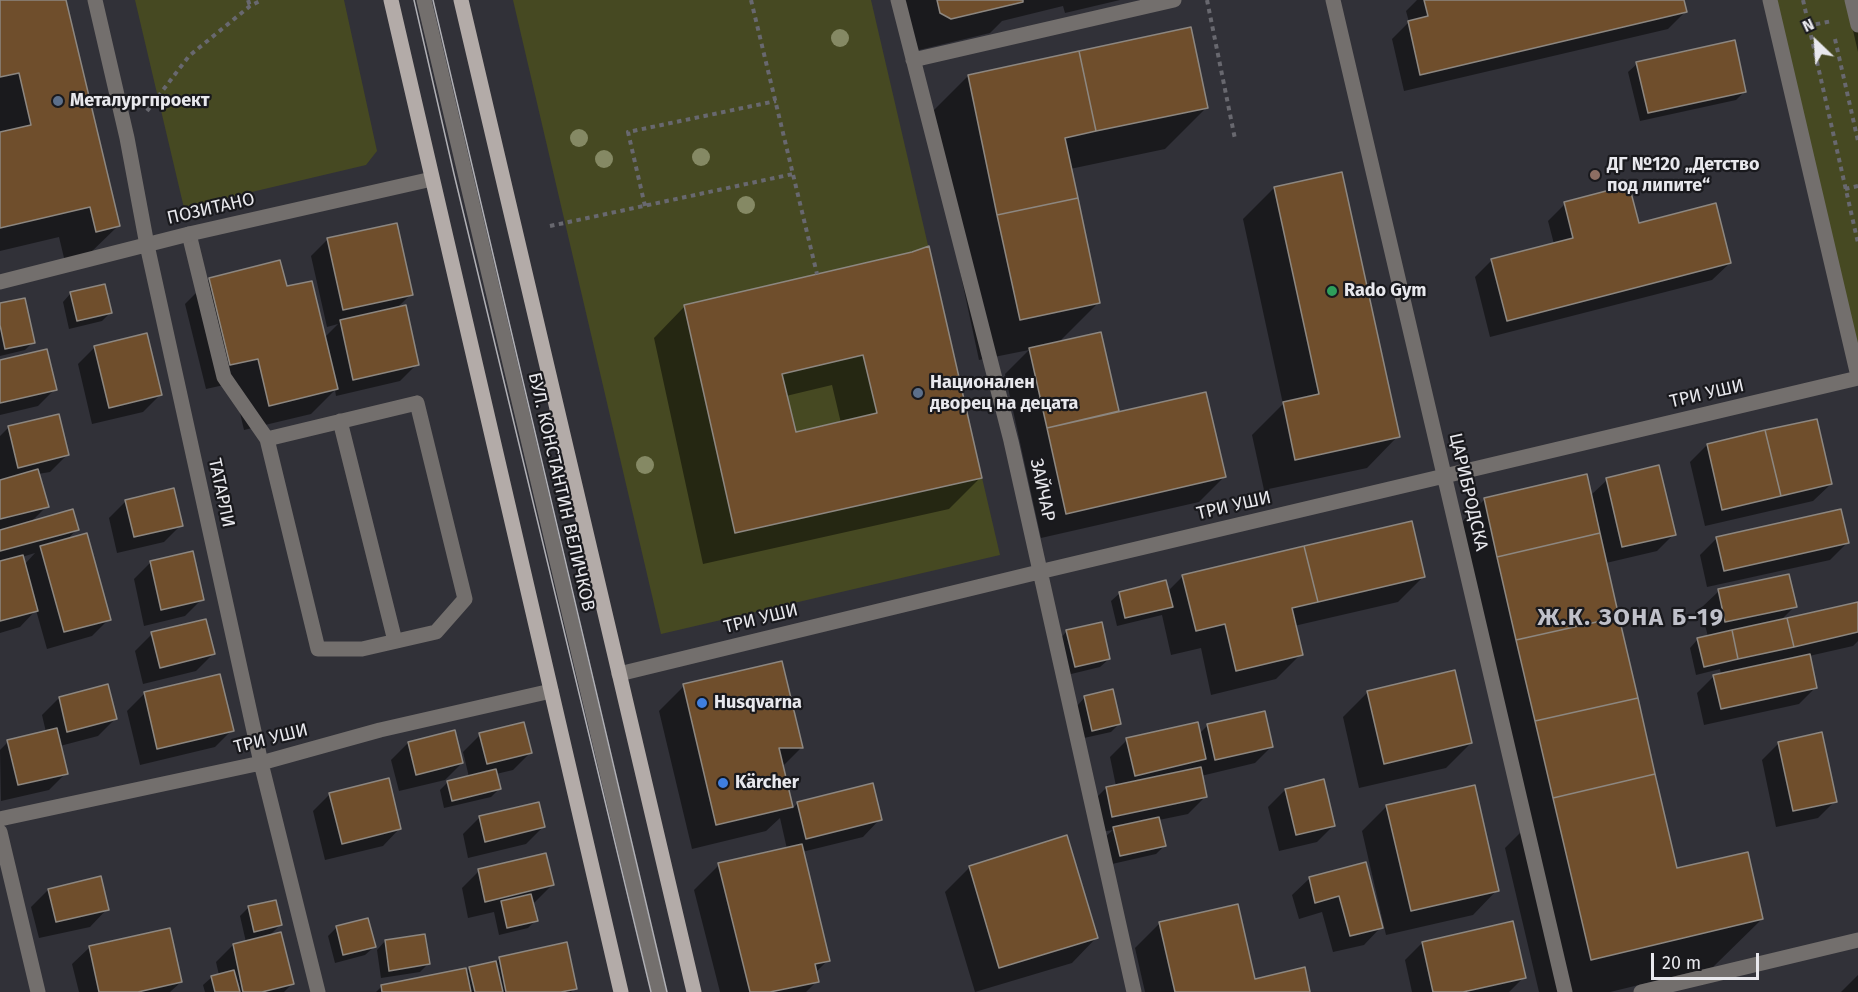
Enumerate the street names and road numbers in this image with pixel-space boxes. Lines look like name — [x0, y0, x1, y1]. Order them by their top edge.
street label: ПОЗИТАНО — [165, 188, 257, 230]
street label: БУЛ. КОНСТАНТИН ВЕЛИЧКОВ — [523, 371, 599, 613]
street label: ТРИ УШИ — [1668, 375, 1746, 413]
street label: ЦАРИБРОДСКА — [1444, 431, 1492, 553]
street label: ТАТАРЛИ — [203, 456, 239, 530]
street label: ЗАЙЧАР — [1025, 457, 1059, 523]
street label: ТРИ УШИ — [1195, 487, 1273, 525]
street label: ТРИ УШИ — [722, 599, 800, 639]
street label: ТРИ УШИ — [232, 719, 310, 759]

